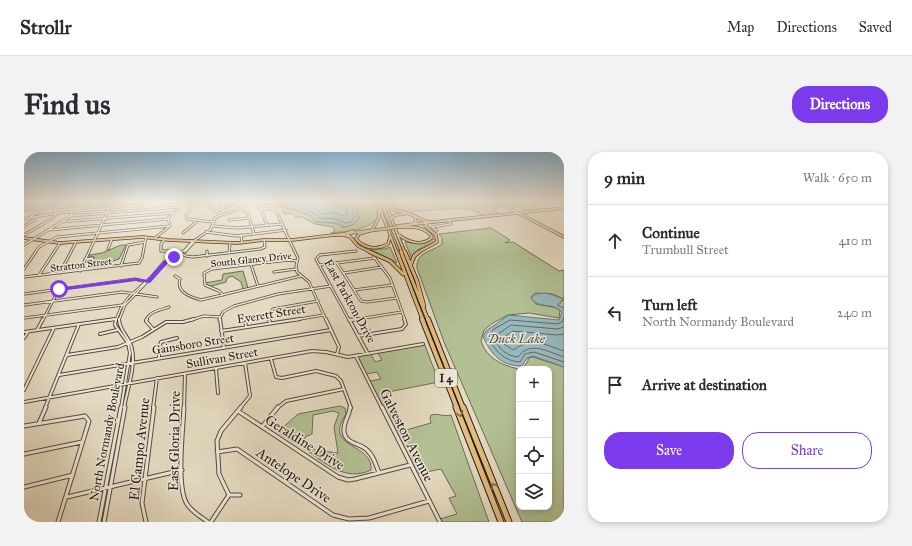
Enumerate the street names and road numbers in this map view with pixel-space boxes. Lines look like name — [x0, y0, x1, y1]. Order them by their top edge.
street label: South Glancy Drive — [210, 250, 292, 270]
street label: Stratton Street — [50, 255, 113, 275]
street label: East Parkton Drive — [321, 257, 379, 345]
street label: Everett Street — [236, 302, 307, 326]
street label: Gainsboro Street — [151, 330, 236, 357]
street label: Sullivan Street — [185, 345, 260, 371]
street label: North Normandy Boulevard — [87, 362, 127, 502]
road number: I 4 — [435, 369, 457, 387]
street label: Galveston Avenue — [376, 386, 437, 485]
street label: East Gloria Drive — [165, 390, 184, 491]
street label: El Campo Avenue — [126, 397, 153, 501]
street label: Geraldine Drive — [262, 411, 348, 474]
street label: Antelope Drive — [252, 444, 335, 507]

